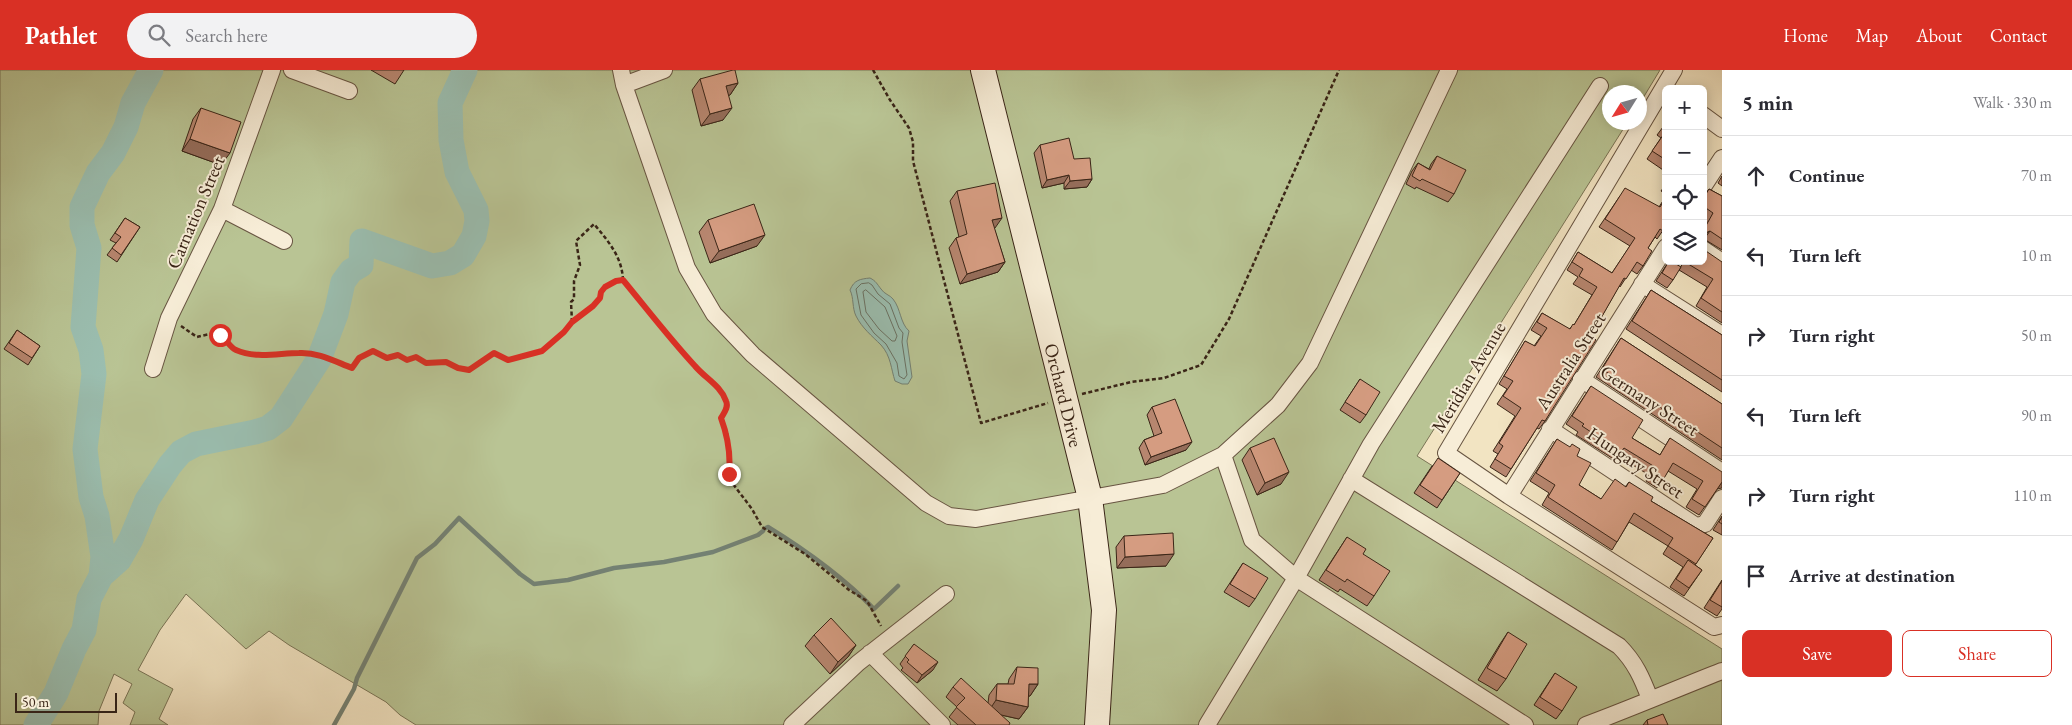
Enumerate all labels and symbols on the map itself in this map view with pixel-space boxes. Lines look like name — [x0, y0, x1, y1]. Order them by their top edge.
north arrow — [1602, 85, 1647, 130]
street label: Carnation Street — [160, 152, 231, 273]
street label: Australia Street — [1529, 308, 1611, 416]
street label: Meridian Avenue — [1425, 317, 1511, 437]
route start — [209, 324, 232, 347]
street label: Orchard Drive — [1039, 341, 1089, 450]
street label: Germany Street — [1595, 359, 1704, 442]
street label: Hungary Street — [1583, 421, 1689, 504]
route end — [718, 463, 741, 486]
scale bar — [15, 690, 118, 713]

